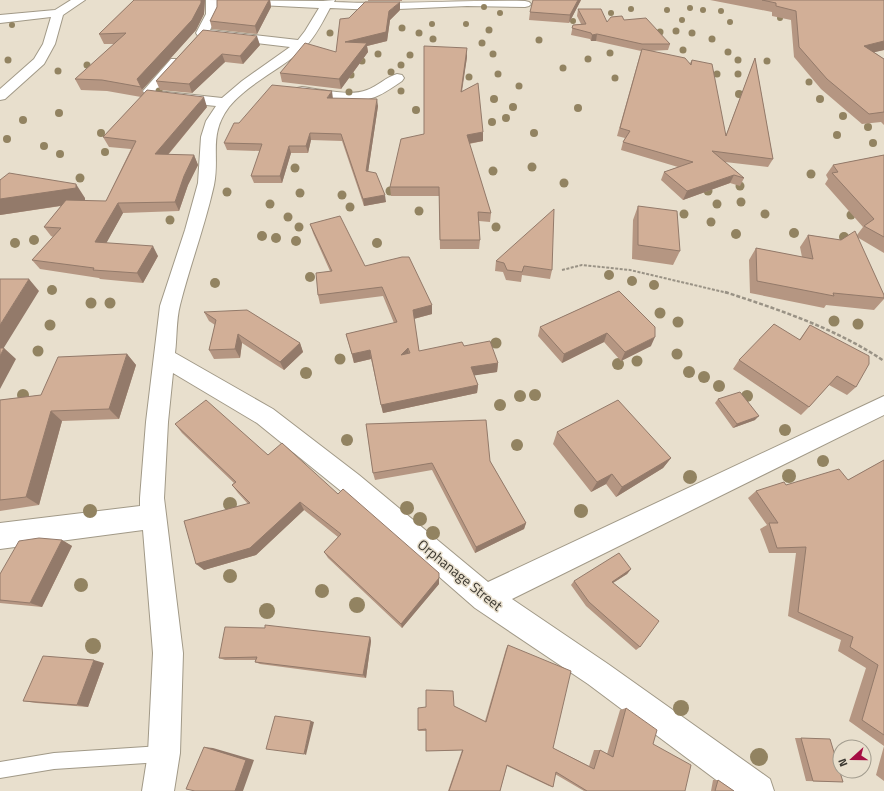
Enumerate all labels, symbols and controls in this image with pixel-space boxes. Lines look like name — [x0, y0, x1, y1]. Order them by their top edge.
street label: Orphanage Street — [413, 534, 507, 616]
north arrow — [832, 739, 872, 779]
text: N — [834, 756, 851, 769]

